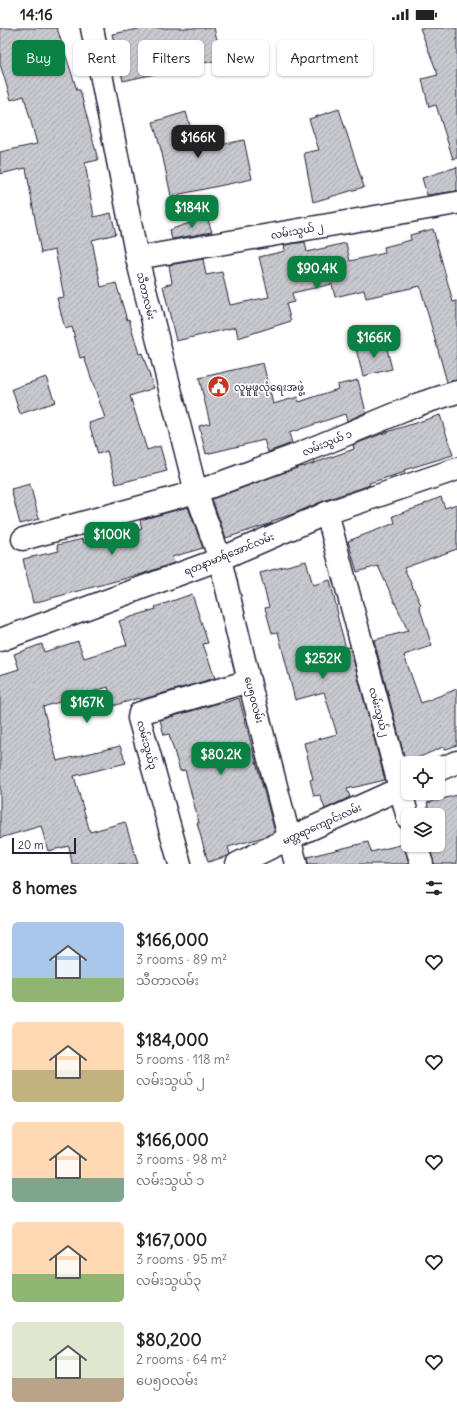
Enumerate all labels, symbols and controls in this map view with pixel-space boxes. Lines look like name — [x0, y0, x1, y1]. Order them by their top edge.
text: 14:16 — [20, 5, 53, 24]
chip: Buy — [12, 40, 65, 76]
chip: Rent — [73, 40, 130, 76]
chip: Filters — [138, 40, 204, 76]
chip: New — [212, 40, 269, 76]
chip: Apartment — [277, 40, 373, 76]
pin: $166K — [170, 125, 226, 159]
text: $166K — [180, 129, 216, 146]
pin: $184K — [164, 195, 220, 229]
text: $184K — [174, 199, 210, 216]
street label: လမ်းသွယ် ၂ — [270, 219, 325, 244]
pin: $90.4K — [284, 256, 350, 290]
text: $90.4K — [296, 260, 338, 277]
street label: သီတာလမ်း — [134, 271, 159, 321]
pin: $166K — [346, 325, 402, 359]
text: $166K — [356, 329, 392, 346]
public building icon: လူမူဖူလုံရေးအဖွဲ့ — [206, 374, 232, 400]
place label: လူမူဖူလုံရေးအဖွဲ့ — [234, 380, 306, 396]
street label: လမ်းသွယ် ၁ — [300, 426, 355, 461]
pin: $100K — [84, 522, 140, 556]
text: $100K — [93, 526, 131, 543]
street label: ရတနာမာရ်အောင်လမ်း — [182, 529, 277, 580]
pin: $252K — [295, 646, 351, 680]
text: $252K — [305, 650, 341, 667]
street label: ပေ၅၀လမ်း — [240, 675, 267, 725]
street label: လမ်းသွယ်၂ — [364, 686, 393, 739]
pin: $167K — [59, 690, 115, 724]
text: $167K — [70, 694, 104, 711]
street label: လမ်းသွယ်၃ — [132, 719, 161, 771]
pin: $80.2K — [188, 742, 254, 776]
text: $80.2K — [200, 746, 242, 763]
map controls — [401, 756, 445, 852]
button: locate — [401, 756, 445, 800]
street label: မတ္တရာကျောင်းလမ်း — [280, 800, 364, 849]
button: layers — [401, 808, 445, 852]
scale bar — [12, 836, 76, 855]
text: 20 m — [18, 838, 44, 852]
text: 8 homes — [12, 877, 77, 899]
icon: filters — [423, 877, 445, 899]
text: $166,000 — [136, 929, 209, 951]
icon: home — [44, 938, 92, 986]
text: 3 rooms · 89 m² — [136, 951, 227, 968]
icon: heart — [423, 951, 445, 973]
text: သီတာလမ်း — [136, 972, 199, 989]
text: $184,000 — [136, 1029, 209, 1051]
icon: home — [44, 1038, 92, 1086]
text: 5 rooms · 118 m² — [136, 1051, 230, 1068]
icon: heart — [423, 1051, 445, 1073]
text: လမ်းသွယ် ၂ — [136, 1072, 205, 1089]
text: $166,000 — [136, 1129, 209, 1151]
icon: home — [44, 1138, 92, 1186]
text: 3 rooms · 98 m² — [136, 1151, 227, 1168]
icon: heart — [423, 1151, 445, 1173]
text: လမ်းသွယ် ၁ — [136, 1172, 204, 1189]
text: $167,000 — [136, 1229, 207, 1251]
icon: home — [44, 1238, 92, 1286]
text: 3 rooms · 95 m² — [136, 1251, 227, 1268]
icon: heart — [423, 1251, 445, 1273]
text: လမ်းသွယ်၃ — [136, 1272, 201, 1289]
text: $80,200 — [136, 1329, 202, 1351]
icon: home — [44, 1338, 92, 1386]
text: 2 rooms · 64 m² — [136, 1351, 227, 1368]
icon: heart — [423, 1351, 445, 1373]
text: ပေ၅၀လမ်း — [136, 1372, 198, 1389]

